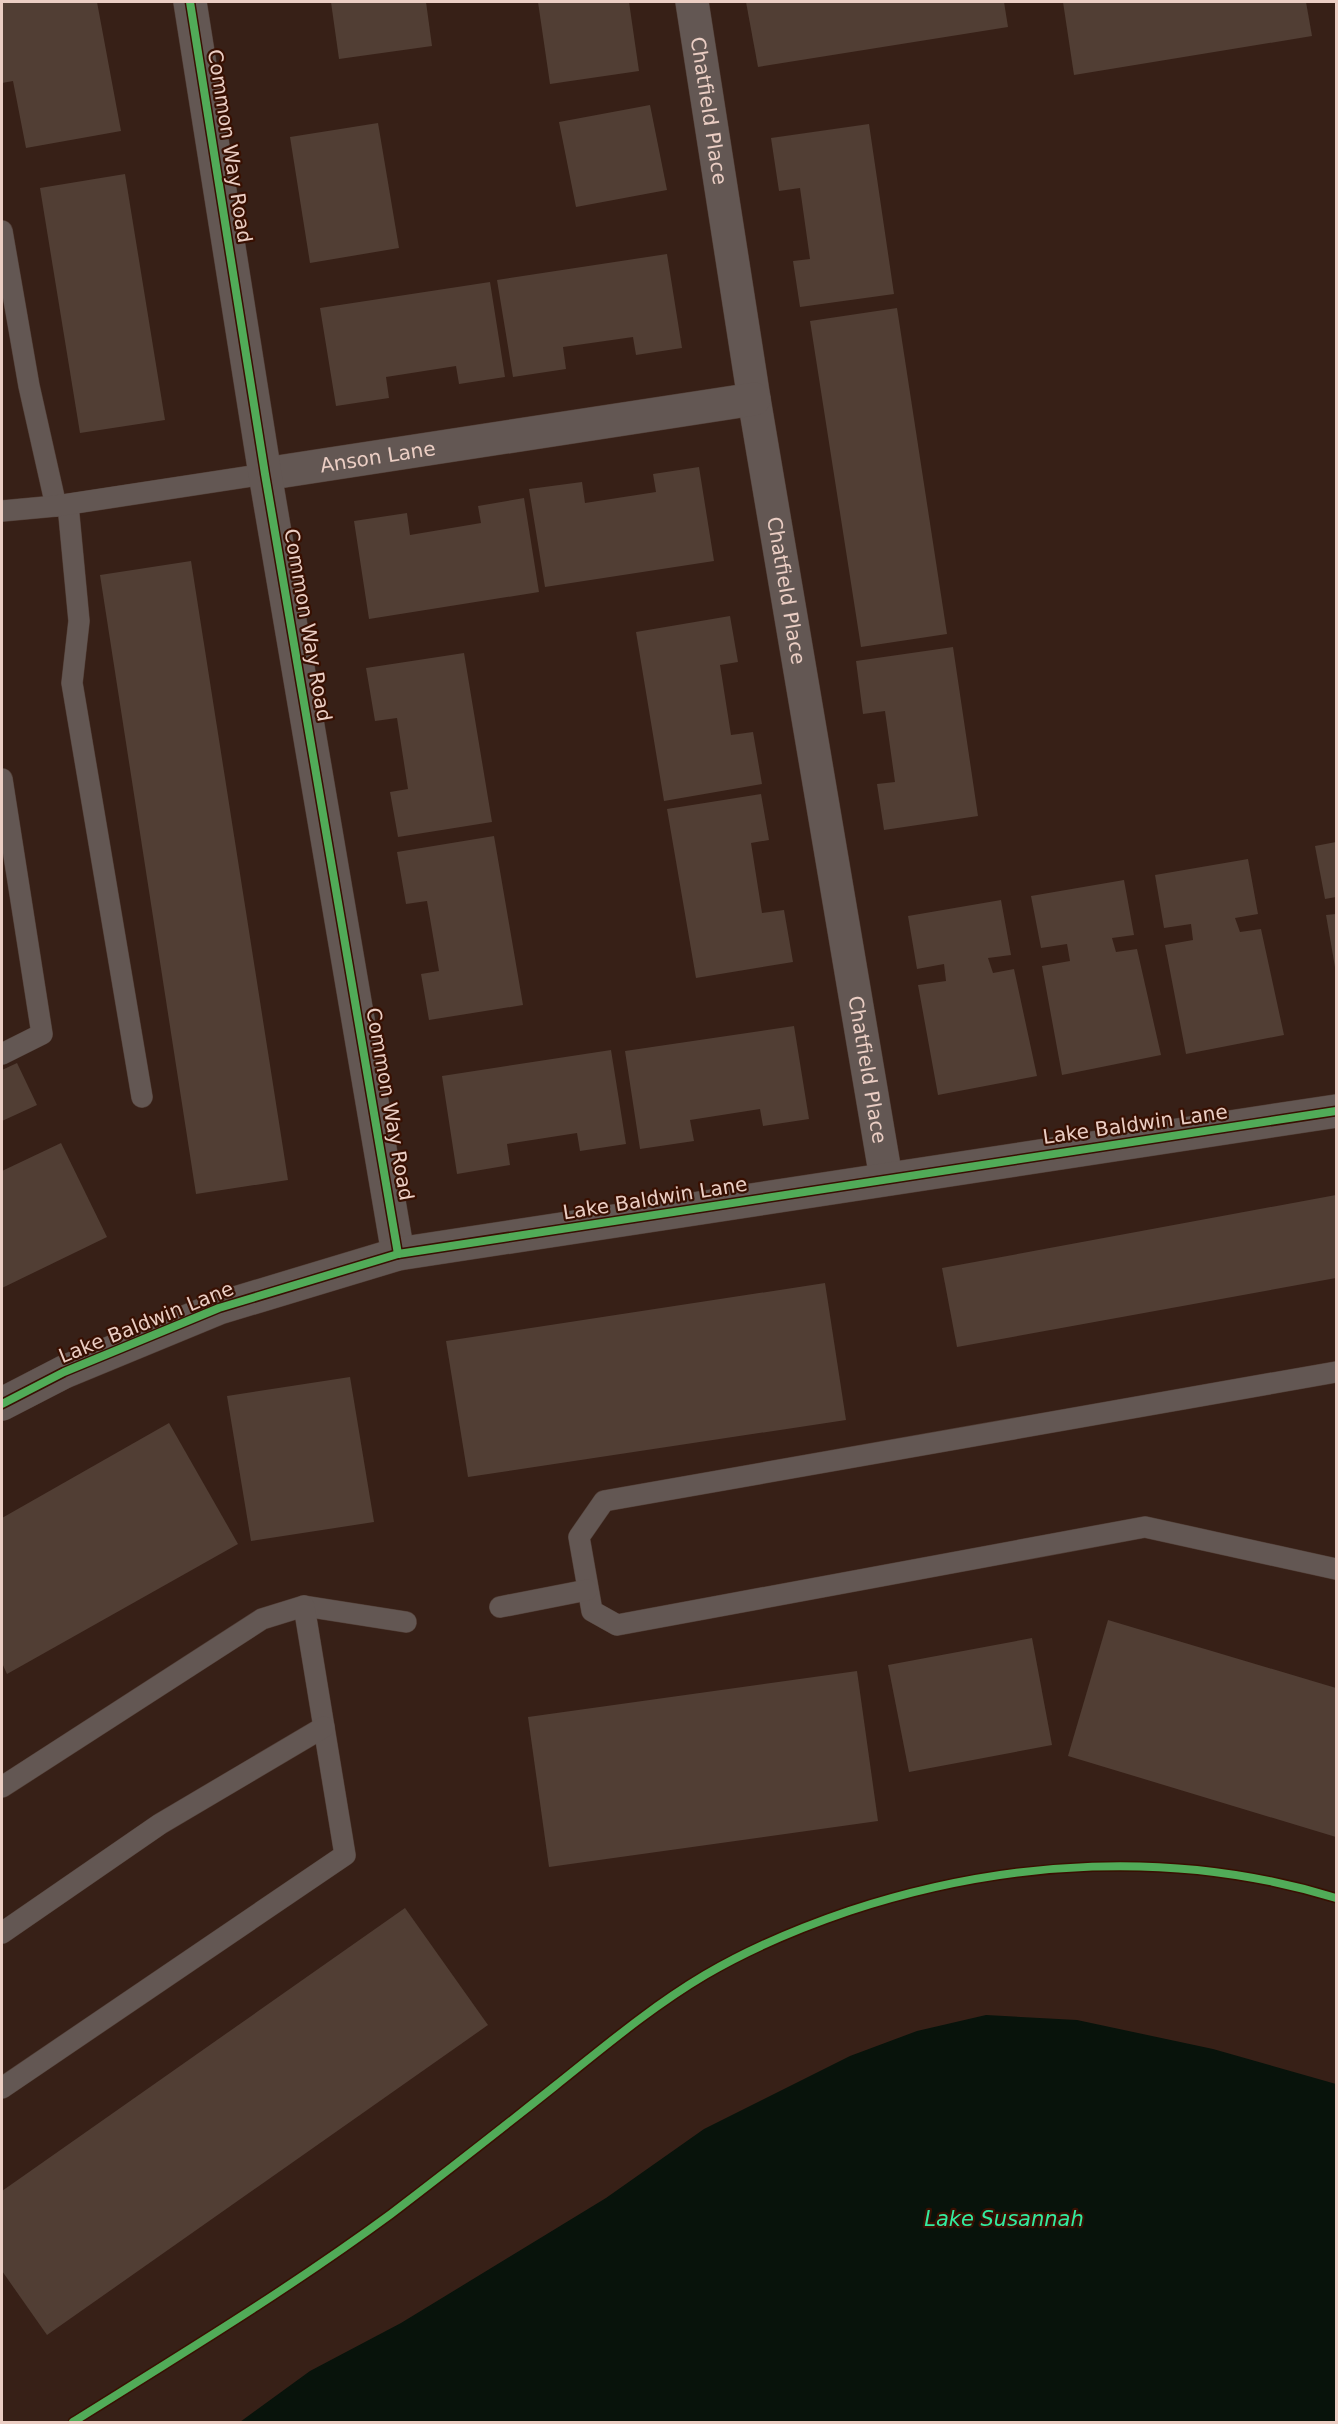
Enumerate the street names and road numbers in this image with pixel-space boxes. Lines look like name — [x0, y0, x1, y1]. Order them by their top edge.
street label: Chatfield Place — [686, 35, 732, 186]
street label: Common Way Road — [203, 48, 257, 244]
street label: Anson Lane — [318, 436, 437, 477]
street label: Chatfield Place — [762, 515, 811, 666]
street label: Common Way Road — [279, 527, 337, 723]
street label: Chatfield Place — [843, 994, 892, 1145]
street label: Common Way Road — [361, 1006, 419, 1202]
street label: Lake Baldwin Lane — [1041, 1099, 1229, 1149]
street label: Lake Baldwin Lane — [561, 1172, 749, 1224]
street label: Lake Baldwin Lane — [55, 1276, 237, 1368]

